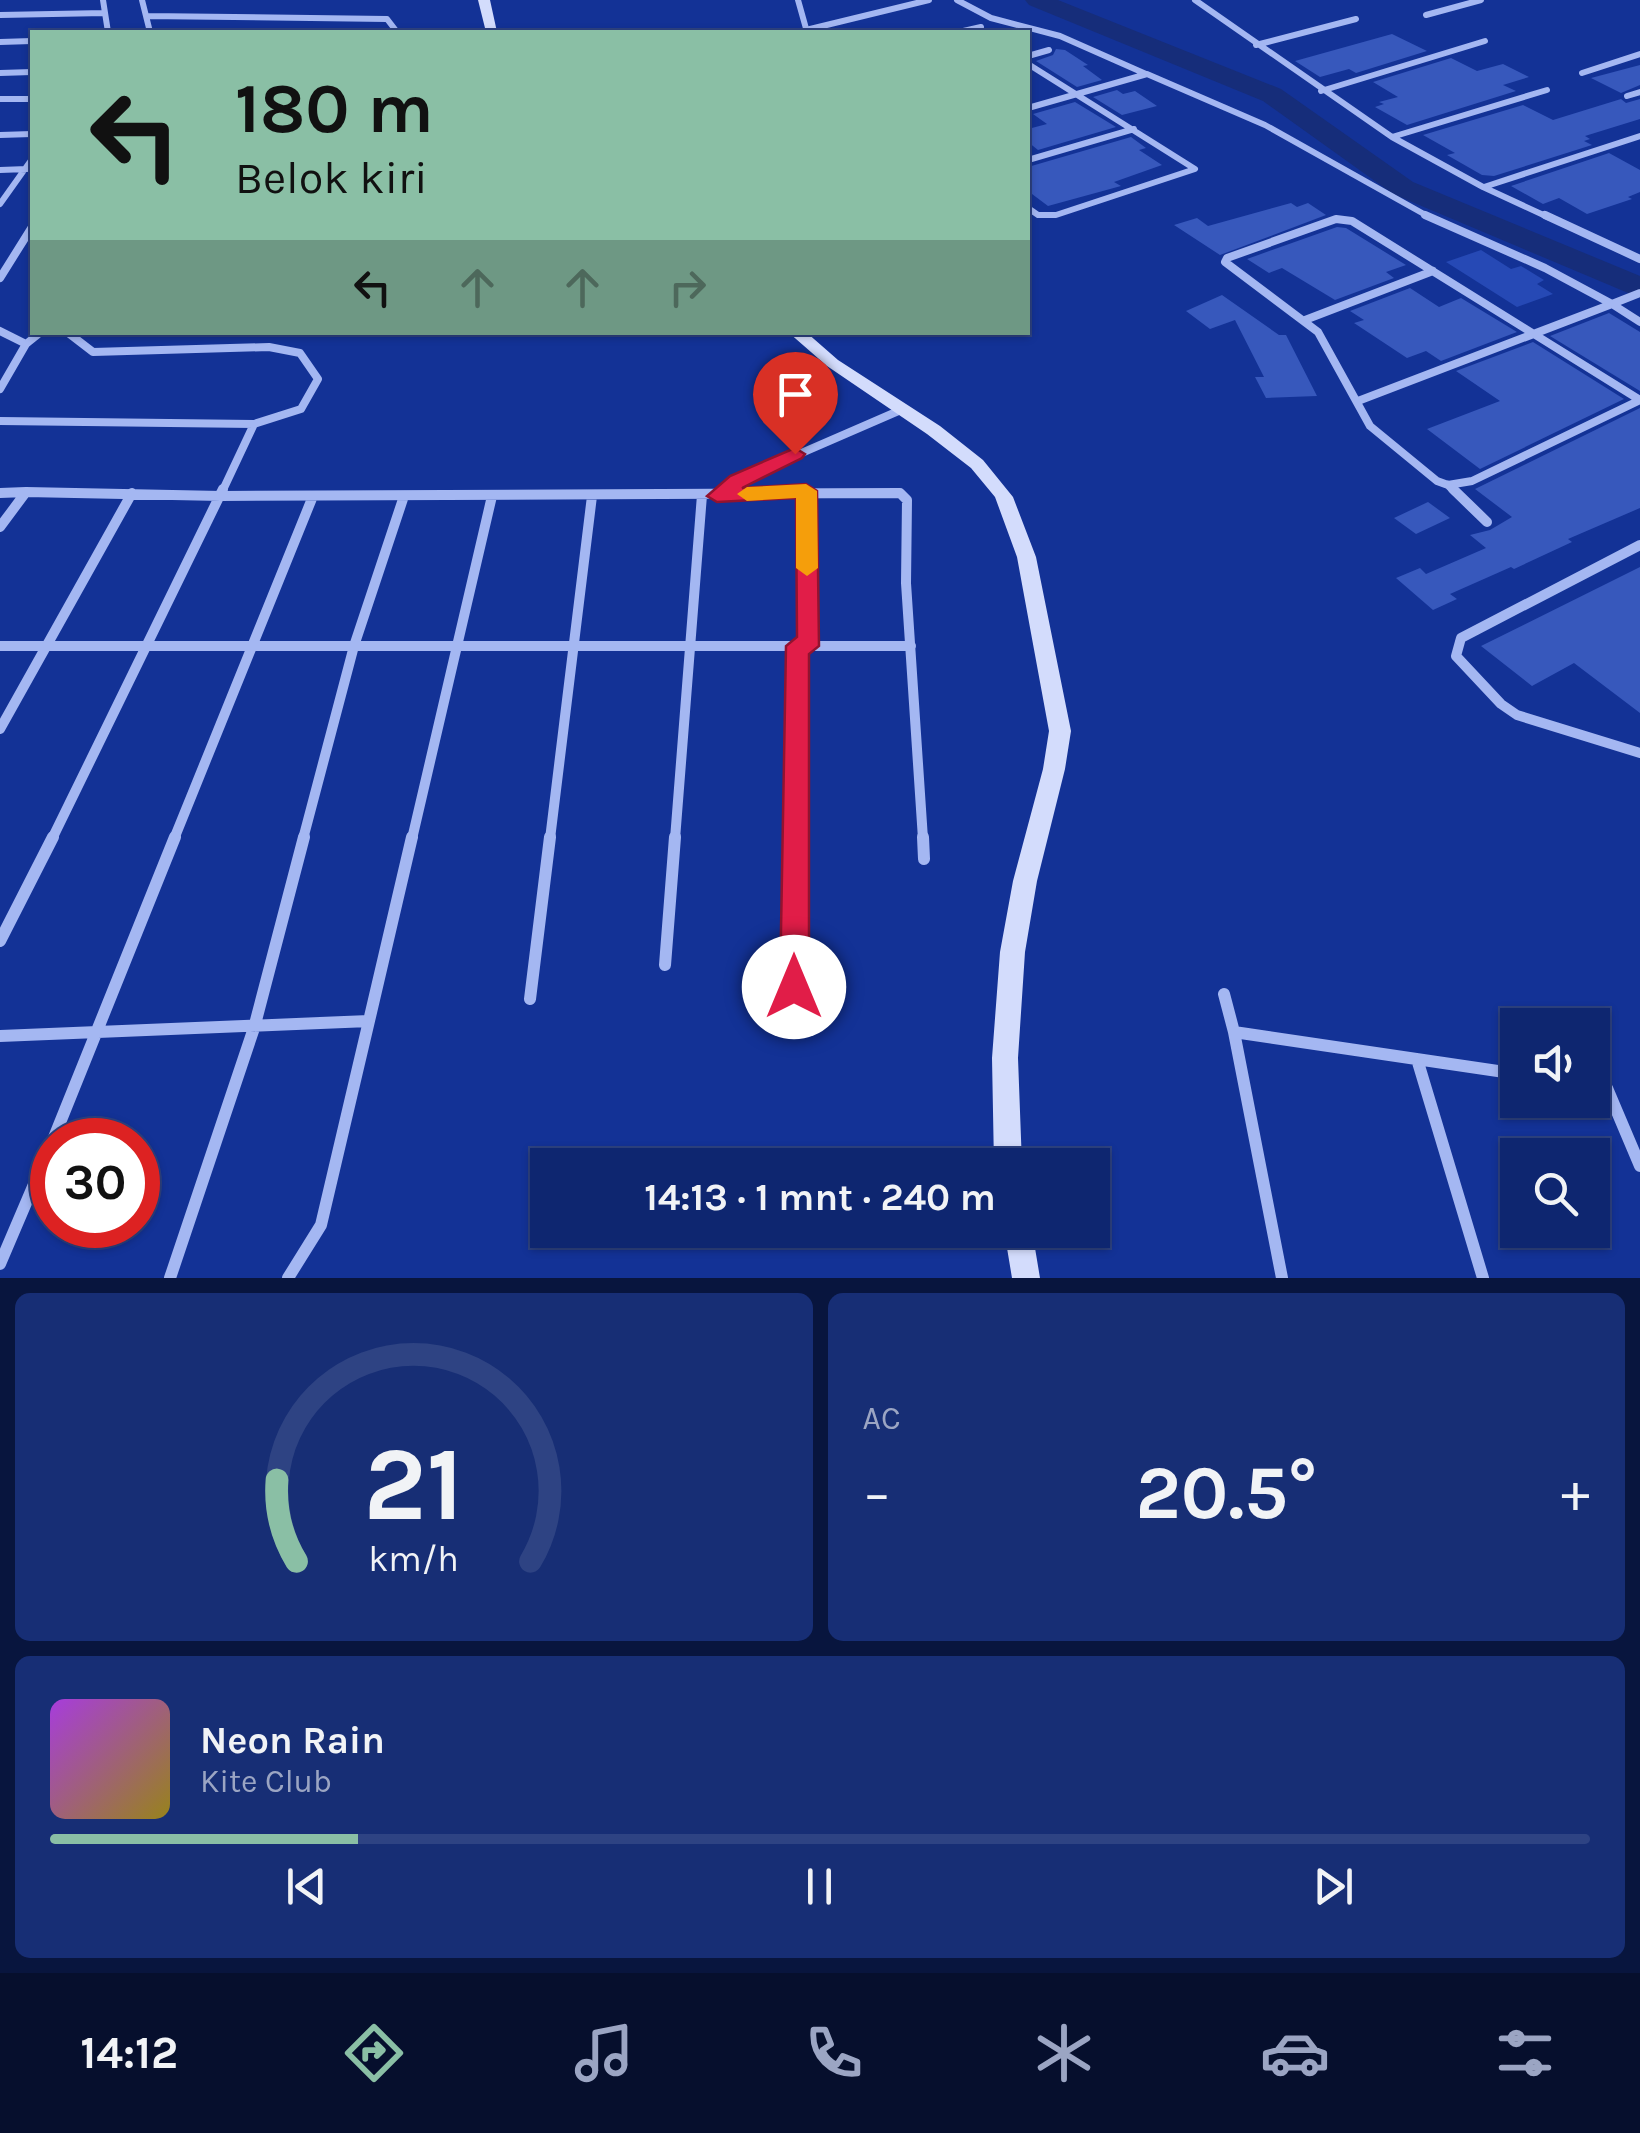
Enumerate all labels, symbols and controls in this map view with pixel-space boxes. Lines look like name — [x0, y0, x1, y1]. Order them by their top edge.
text: 180 m — [235, 68, 434, 150]
icon: left — [70, 70, 200, 200]
text: Belok kiri — [235, 152, 428, 204]
icon: left — [345, 260, 400, 315]
icon: ahead — [450, 260, 505, 315]
icon: ahead — [555, 260, 610, 315]
icon: right — [660, 260, 715, 315]
pin — [753, 352, 838, 455]
icon: arrive — [768, 367, 823, 422]
position arrow — [742, 935, 846, 1039]
map controls — [1500, 1008, 1610, 1248]
button: sound — [1500, 1008, 1610, 1118]
speed limit sign: 30 — [30, 1118, 160, 1248]
button: search — [1500, 1138, 1610, 1248]
text: 14:13 · 1 mnt · 240 m — [644, 1175, 996, 1220]
text: AC — [863, 1400, 901, 1437]
text: 21 — [364, 1424, 464, 1545]
text: 20.5° — [1135, 1449, 1317, 1537]
text: − — [863, 1461, 891, 1525]
text: + — [1561, 1461, 1590, 1525]
text: km/h — [368, 1538, 459, 1580]
text: Neon Rain — [200, 1718, 385, 1763]
text: Kite Club — [200, 1763, 332, 1800]
icon: previous — [279, 1859, 334, 1914]
icon: pause — [792, 1859, 847, 1914]
icon: next — [1306, 1859, 1361, 1914]
icon: directions — [339, 2018, 409, 2088]
icon: music — [569, 2018, 639, 2088]
icon: phone — [799, 2018, 869, 2088]
icon: climate — [1029, 2018, 1099, 2088]
icon: car — [1260, 2018, 1330, 2088]
icon: filters — [1490, 2018, 1560, 2088]
text: 14:12 — [80, 2027, 178, 2079]

